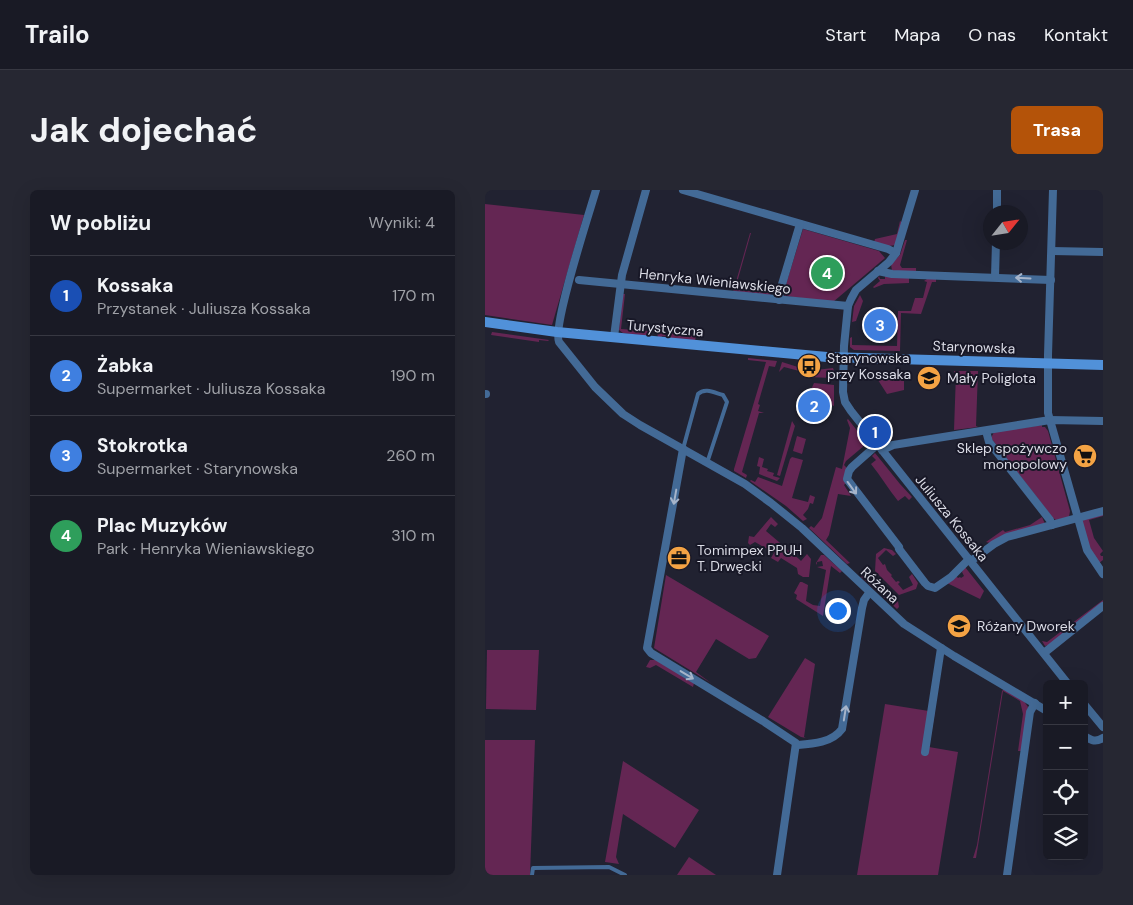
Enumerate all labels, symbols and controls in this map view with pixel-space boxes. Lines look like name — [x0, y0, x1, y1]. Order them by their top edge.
text: Trailo — [25, 19, 90, 50]
text: Start — [825, 23, 866, 47]
text: Mapa — [894, 23, 940, 47]
text: O nas — [968, 23, 1016, 47]
text: Kontakt — [1044, 23, 1108, 47]
button: Trasa — [1011, 106, 1103, 154]
text: Jak dojechać — [30, 107, 257, 153]
north arrow — [983, 205, 1028, 250]
text: W pobliżu — [50, 209, 151, 237]
text: Wyniki: 4 — [368, 212, 435, 233]
pin: 4 — [811, 254, 843, 292]
street label: Henryka Wieniawskiego — [638, 264, 792, 298]
text: Kossaka — [97, 273, 173, 298]
one-way arrow — [1015, 274, 1031, 283]
text: 1 — [63, 285, 69, 306]
text: 170 m — [392, 285, 435, 306]
text: Przystanek · Juliusza Kossaka — [97, 298, 311, 319]
pin: 3 — [864, 306, 896, 344]
street label: Turystyczna — [626, 316, 704, 340]
street label: Starynowska — [932, 337, 1016, 357]
place label: Starynowska przy Kossaka — [827, 349, 911, 383]
text: Żabka — [97, 353, 153, 378]
bus stop icon: Starynowska przy Kossaka — [796, 353, 822, 379]
text: 2 — [61, 365, 71, 386]
text: 190 m — [391, 365, 435, 386]
school or university icon: Mały Poliglota — [916, 365, 942, 391]
place label: Mały Poliglota — [947, 369, 1036, 387]
text: Supermarket · Juliusza Kossaka — [97, 378, 325, 399]
pin: 2 — [798, 387, 830, 425]
pin: 1 — [859, 413, 891, 451]
text: Stokrotka — [97, 433, 188, 458]
place label: Sklep spożywczo monopolowy — [957, 439, 1067, 473]
supermarket icon: Sklep spożywczo monopolowy — [1072, 443, 1098, 469]
text: 3 — [61, 445, 71, 466]
text: 260 m — [386, 445, 435, 466]
text: Supermarket · Starynowska — [97, 458, 298, 479]
street label: Juliusza Kossaka — [911, 471, 993, 565]
one-way arrow — [847, 480, 858, 494]
one-way arrow — [669, 489, 679, 505]
text: Plac Muzyków — [97, 513, 227, 538]
text: 4 — [61, 525, 71, 546]
text: 310 m — [391, 525, 435, 546]
text: Park · Henryka Wieniawskiego — [97, 538, 315, 559]
place label: Tomimpex PPUH T. Drwęcki — [697, 541, 802, 575]
office icon: Tomimpex PPUH T. Drwęcki — [666, 545, 692, 571]
street label: Różana — [857, 563, 903, 607]
your location — [825, 598, 851, 624]
school or university icon: Różany Dworek — [946, 613, 972, 639]
place label: Różany Dworek — [977, 617, 1075, 635]
one-way arrow — [680, 670, 694, 680]
map controls — [1043, 680, 1088, 860]
button: + — [1043, 680, 1088, 725]
one-way arrow — [840, 705, 850, 721]
button: − — [1043, 725, 1088, 770]
button: locate — [1043, 770, 1088, 815]
button: layers — [1043, 815, 1088, 860]

